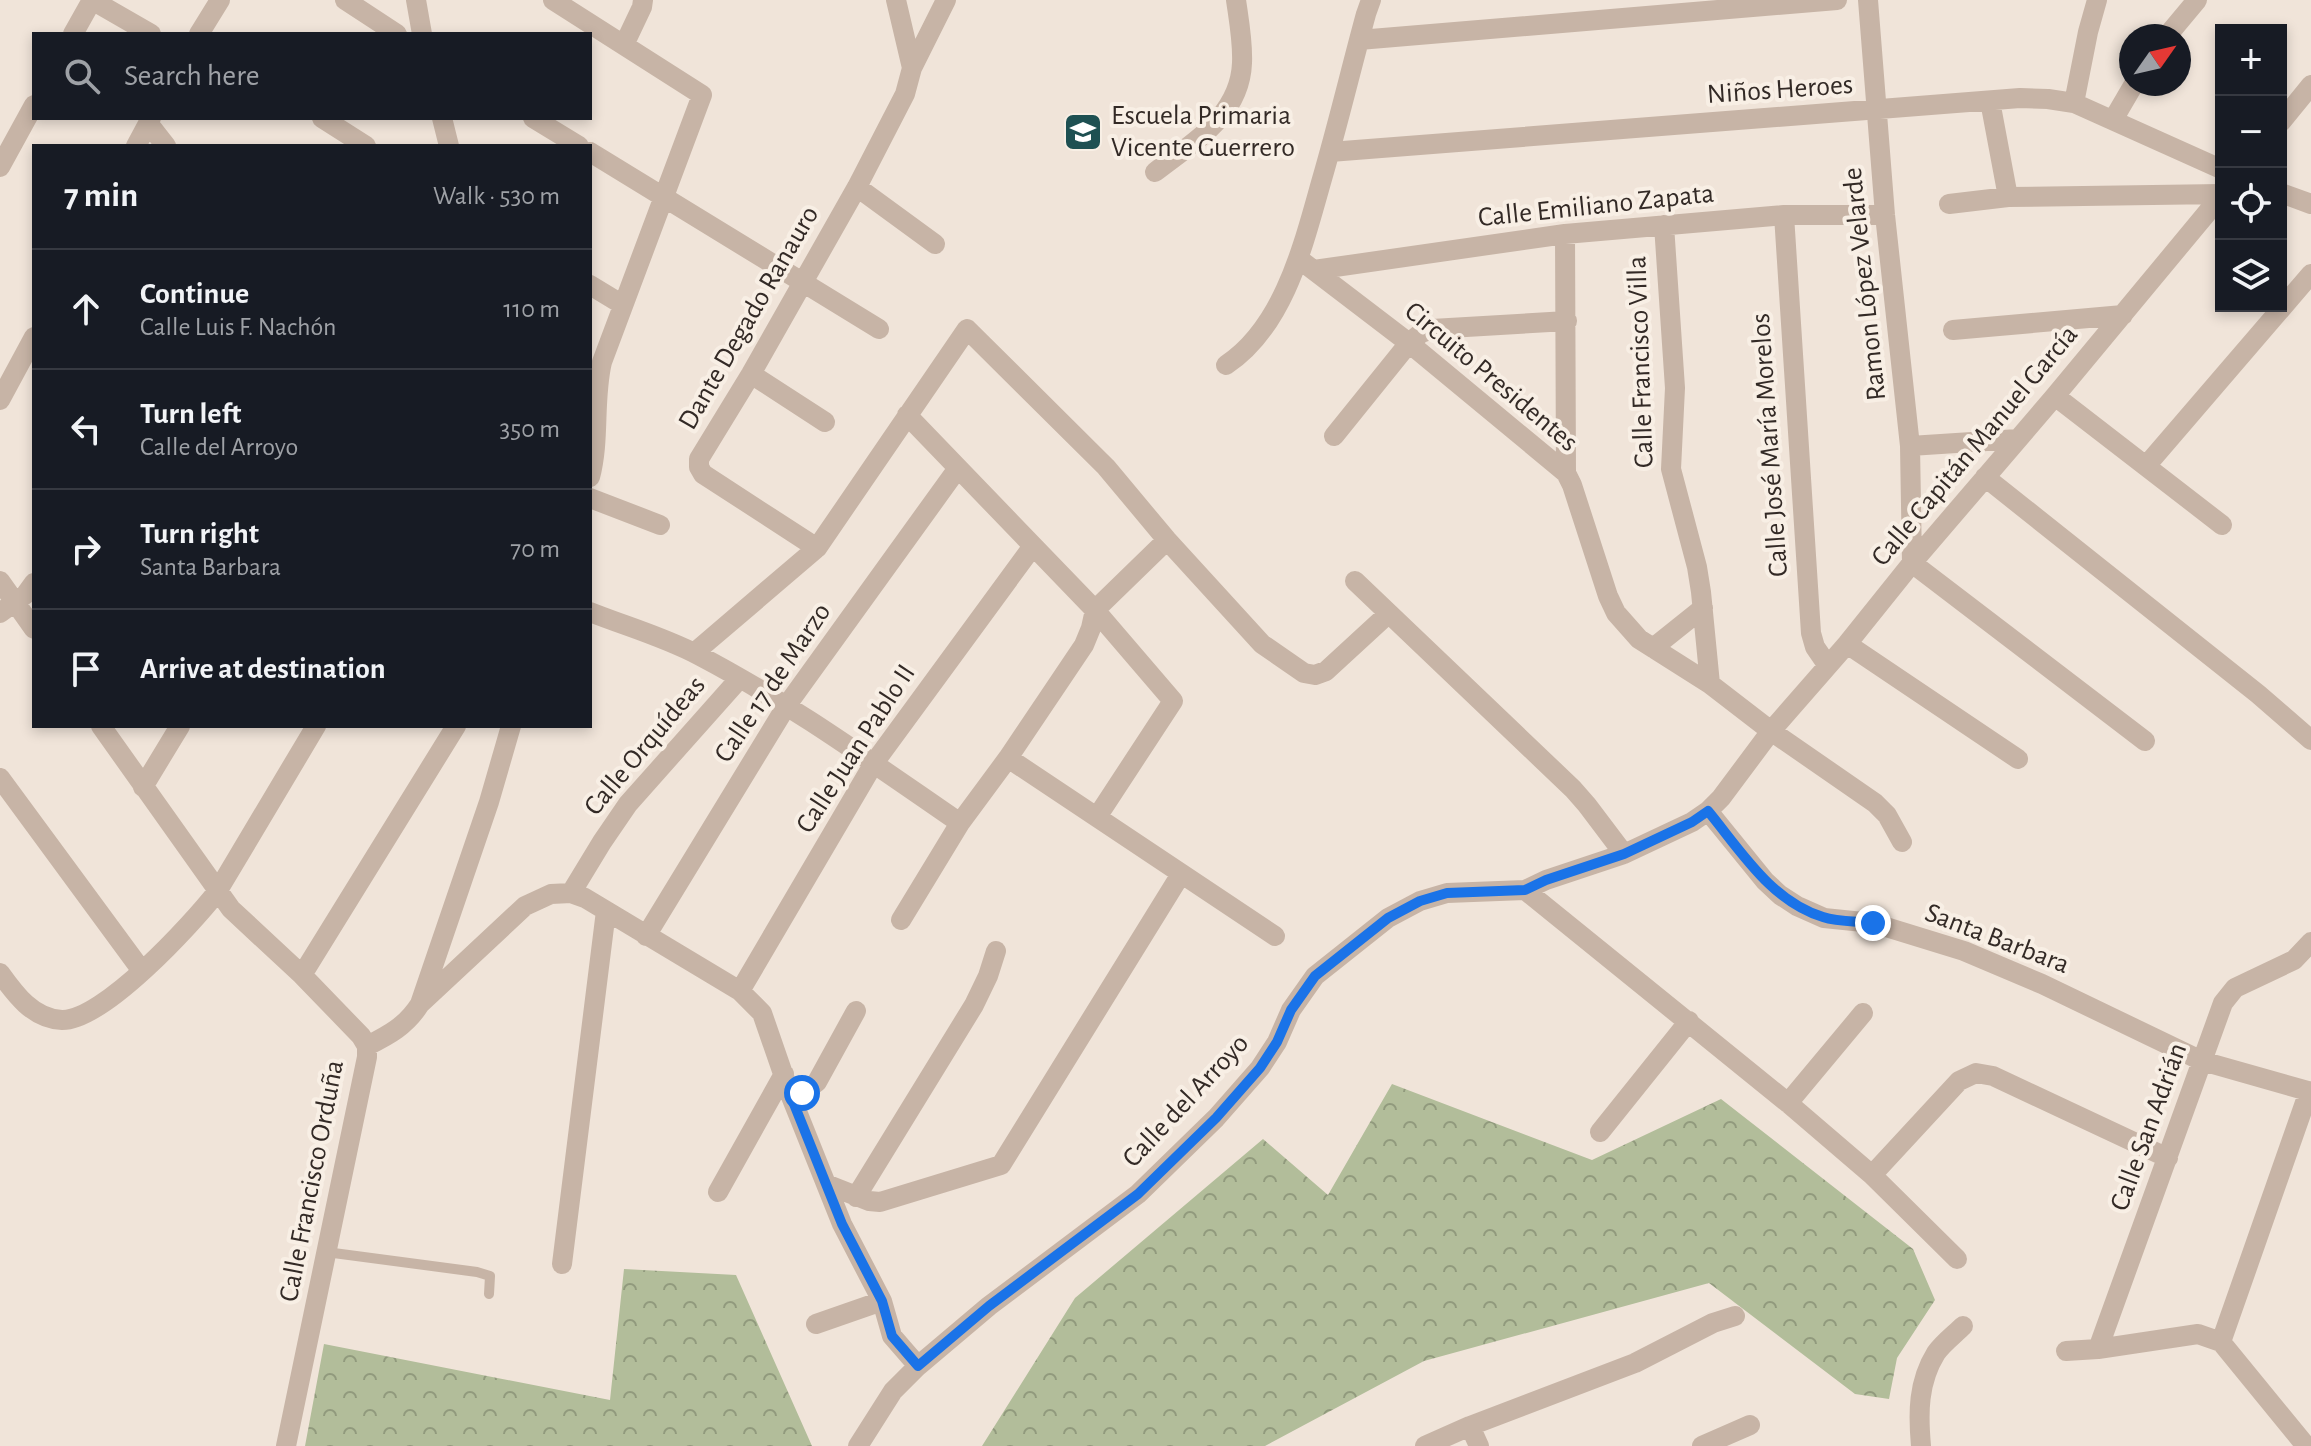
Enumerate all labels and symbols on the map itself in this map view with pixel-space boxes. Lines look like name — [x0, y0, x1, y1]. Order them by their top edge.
north arrow — [2119, 24, 2191, 96]
street label: Niños Heroes — [1706, 71, 1854, 109]
place label: Escuela Primaria Vicente Guerrero — [1111, 102, 1295, 162]
school or university icon: Escuela Primaria Vicente Guerrero — [1062, 111, 1104, 153]
street label: Ramon López Velarde — [1839, 166, 1891, 402]
street label: Calle Emiliano Zapata — [1477, 180, 1715, 232]
street label: Dante Degado Ranauro — [674, 202, 824, 434]
street label: Calle Francisco Villa — [1623, 255, 1659, 469]
street label: Circuito Presidentes — [1399, 297, 1583, 457]
street label: Calle José María Morelos — [1747, 312, 1793, 578]
street label: Calle Capitán Manuel García — [1866, 320, 2084, 572]
street label: Calle 17 de Marzo — [710, 598, 836, 768]
street label: Calle Juan Pablo II — [791, 660, 921, 838]
street label: Calle Orquídeas — [579, 671, 711, 821]
street label: Santa Barbara — [1921, 899, 2073, 979]
route end — [1855, 905, 1891, 941]
street label: Calle del Arroyo — [1118, 1029, 1254, 1173]
street label: Calle San Adrián — [2106, 1039, 2192, 1215]
street label: Calle Francisco Orduña — [275, 1058, 349, 1304]
route start — [784, 1075, 820, 1111]

